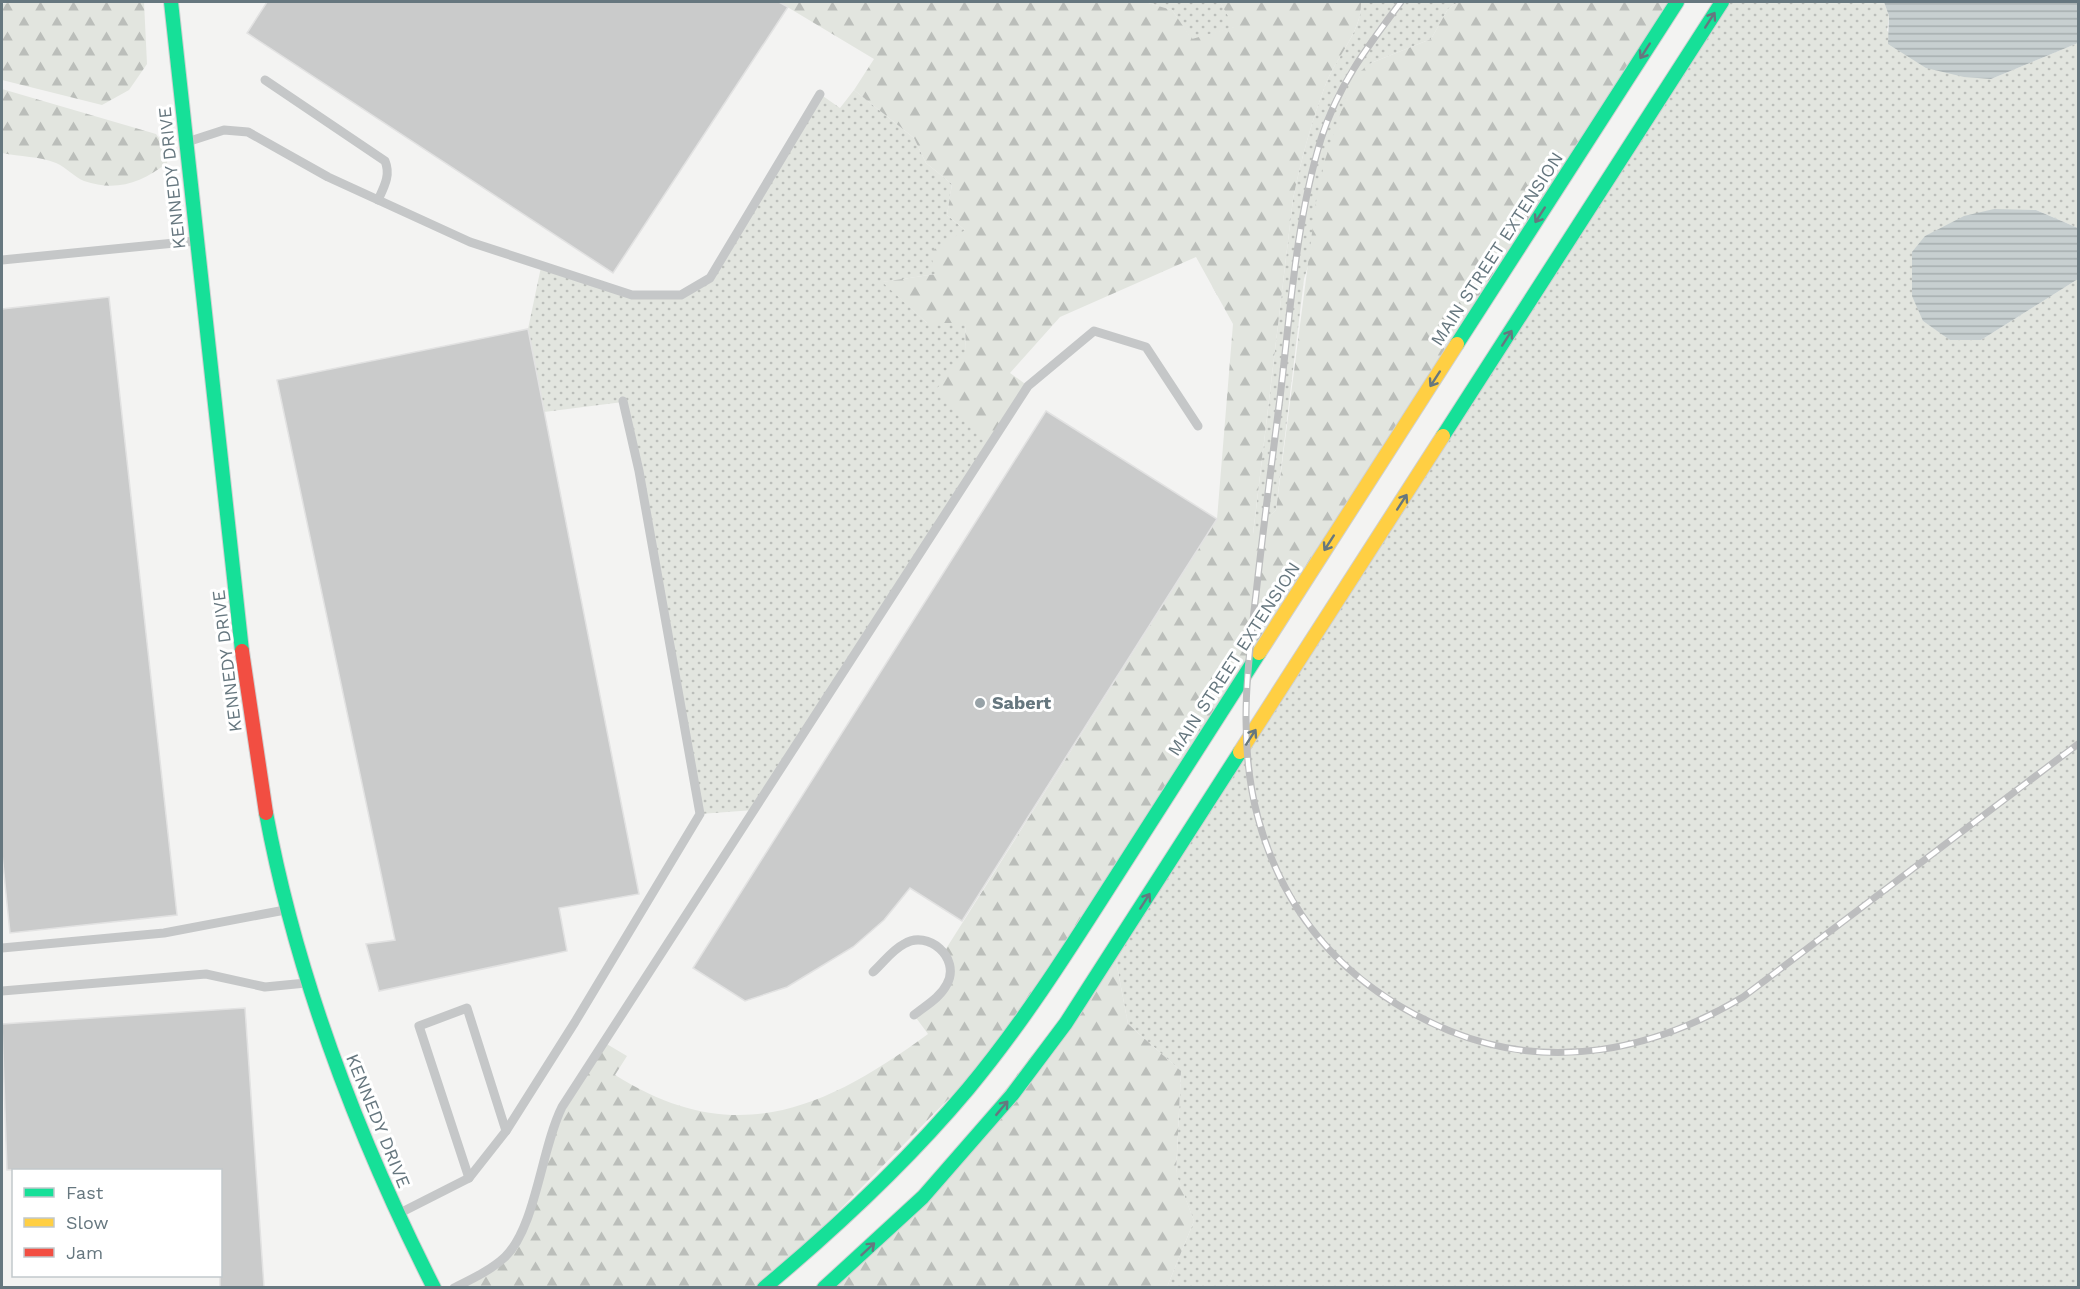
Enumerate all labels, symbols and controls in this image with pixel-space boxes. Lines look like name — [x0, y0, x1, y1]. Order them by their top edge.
one-way arrow — [1704, 12, 1716, 29]
one-way arrow — [1639, 42, 1651, 59]
street label: KENNEDY DRIVE — [154, 106, 189, 250]
street label: MAIN STREET EXTENSION — [1426, 148, 1567, 350]
one-way arrow — [1534, 206, 1546, 223]
one-way arrow — [1501, 330, 1513, 347]
one-way arrow — [1428, 370, 1440, 387]
one-way arrow — [1396, 494, 1408, 511]
one-way arrow — [1323, 534, 1335, 551]
street label: MAIN STREET EXTENSION — [1163, 558, 1304, 760]
street label: KENNEDY DRIVE — [207, 589, 246, 733]
place label: Sabert — [992, 692, 1051, 713]
marker: Sabert — [973, 696, 987, 710]
one-way arrow — [1245, 729, 1257, 746]
one-way arrow — [1140, 893, 1152, 910]
street label: KENNEDY DRIVE — [342, 1051, 415, 1191]
one-way arrow — [995, 1101, 1009, 1116]
legend — [12, 1169, 222, 1277]
text: Fast — [66, 1182, 104, 1203]
text: Slow — [66, 1212, 109, 1233]
text: Jam — [66, 1242, 103, 1263]
one-way arrow — [860, 1242, 875, 1256]

